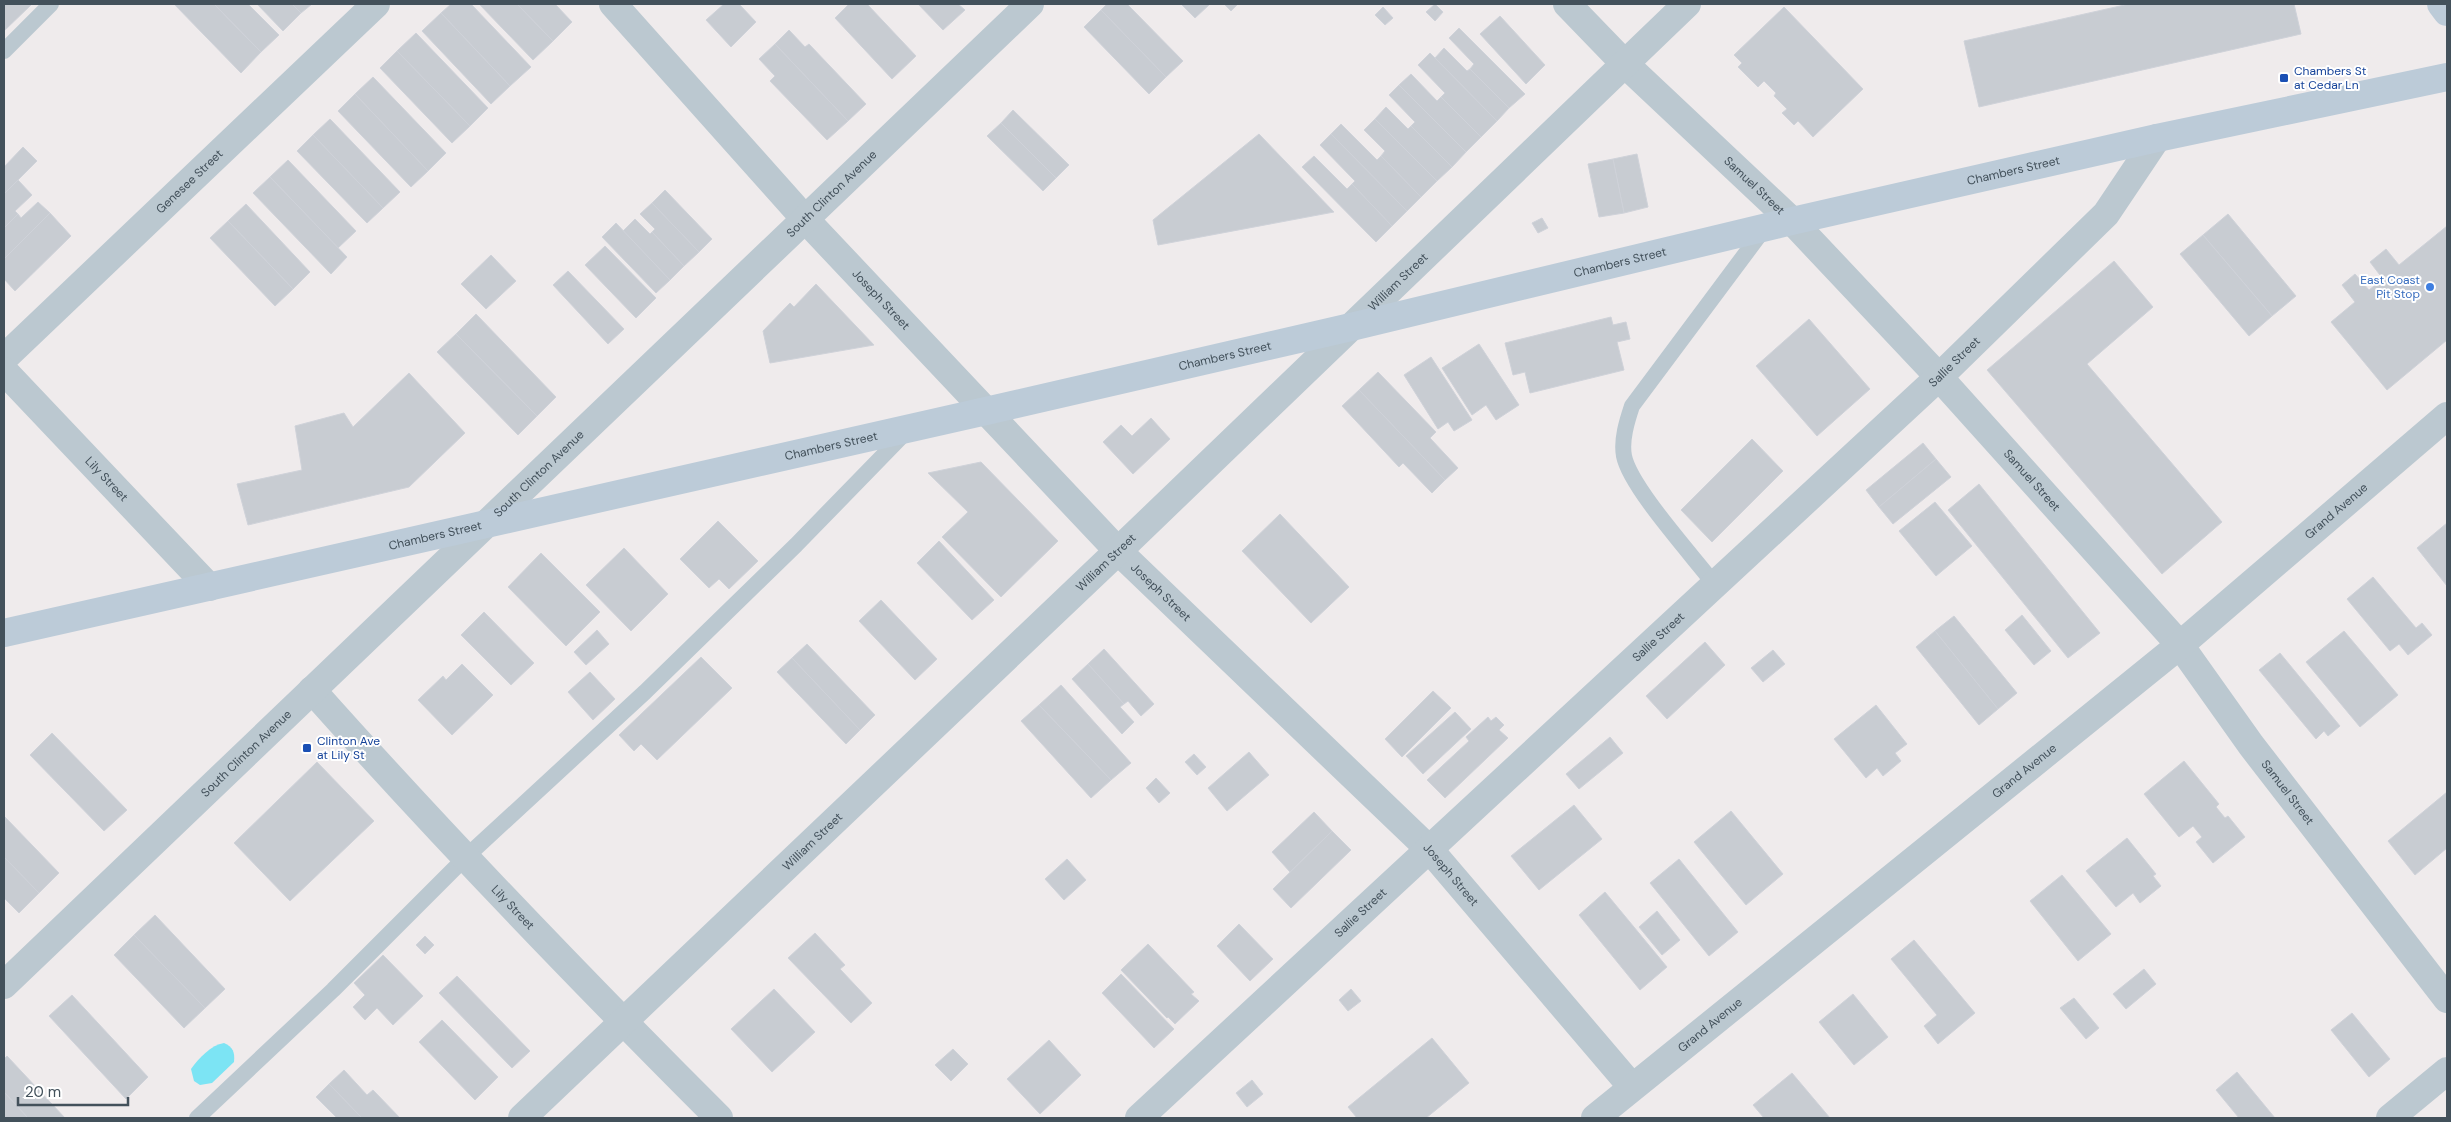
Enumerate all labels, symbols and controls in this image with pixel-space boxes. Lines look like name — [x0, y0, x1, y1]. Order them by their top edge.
place label: Chambers St at Cedar Ln — [2294, 63, 2367, 93]
marker: Chambers St at Cedar Ln — [2278, 72, 2290, 84]
street label: Genesee Street — [153, 146, 227, 217]
street label: South Clinton Avenue — [783, 147, 880, 241]
street label: Chambers Street — [1965, 152, 2062, 189]
street label: Samuel Street — [1721, 153, 1788, 218]
street label: Chambers Street — [1572, 243, 1668, 281]
street label: William Street — [1365, 249, 1432, 314]
street label: Joseph Street — [848, 266, 914, 334]
place label: East Coast Pit Stop — [2360, 272, 2420, 302]
marker: East Coast Pit Stop — [2424, 281, 2436, 293]
street label: Sallie Street — [1925, 333, 1984, 391]
street label: Chambers Street — [1177, 338, 1273, 374]
street label: South Clinton Avenue — [490, 426, 588, 521]
street label: Chambers Street — [783, 428, 879, 464]
street label: Samuel Street — [2000, 446, 2064, 515]
street label: Lily Street — [82, 453, 132, 505]
street label: Grand Avenue — [2301, 479, 2371, 543]
street label: Chambers Street — [387, 517, 483, 554]
street label: William Street — [1072, 530, 1140, 595]
street label: Joseph Street — [1127, 559, 1195, 625]
street label: Sallie Street — [1629, 608, 1688, 665]
street label: South Clinton Avenue — [197, 706, 295, 801]
place label: Clinton Ave at Lily St — [317, 733, 380, 763]
street label: Grand Avenue — [1989, 740, 2060, 802]
marker: Clinton Ave at Lily St — [301, 742, 313, 754]
street label: Samuel Street — [2257, 757, 2318, 828]
street label: William Street — [779, 809, 846, 874]
street label: Joseph Street — [1420, 840, 1482, 910]
street label: Lily Street — [488, 882, 538, 933]
street label: Sallie Street — [1331, 884, 1390, 941]
street label: Grand Avenue — [1675, 994, 1746, 1056]
scale bar — [18, 1074, 128, 1106]
text: 20 m — [25, 1082, 61, 1102]

